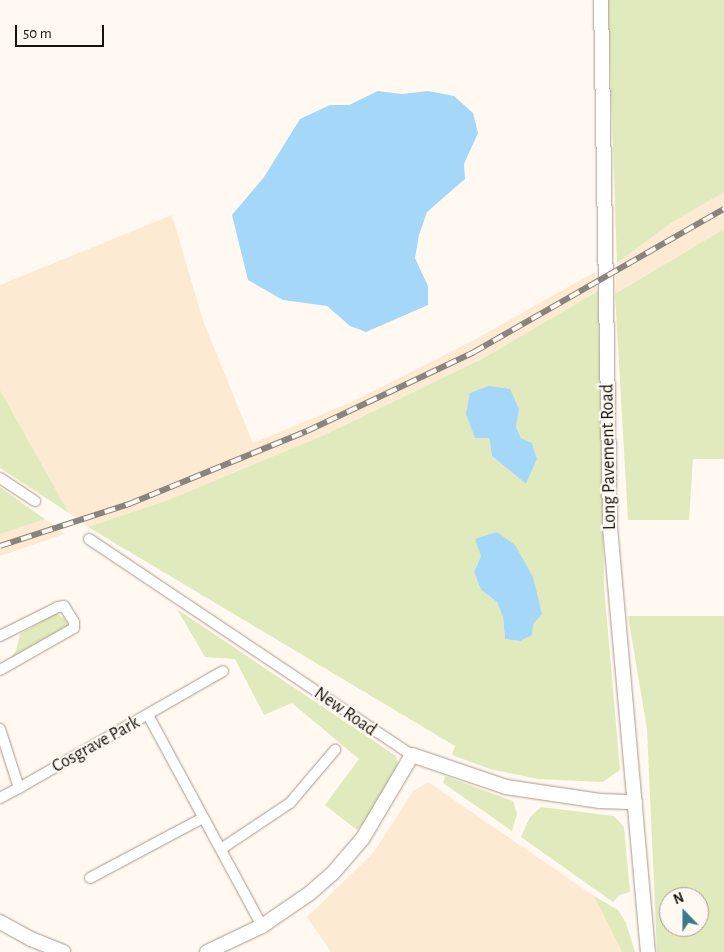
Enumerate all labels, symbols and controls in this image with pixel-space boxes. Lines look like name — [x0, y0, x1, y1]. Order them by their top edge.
scale bar — [18, 15, 106, 47]
text: 50 m — [23, 26, 52, 41]
street label: Long Pavement Road — [597, 384, 621, 530]
street label: New Road — [310, 683, 380, 741]
street label: Cosgrave Park — [48, 712, 144, 778]
north arrow — [659, 887, 709, 937]
text: N — [672, 891, 686, 907]

